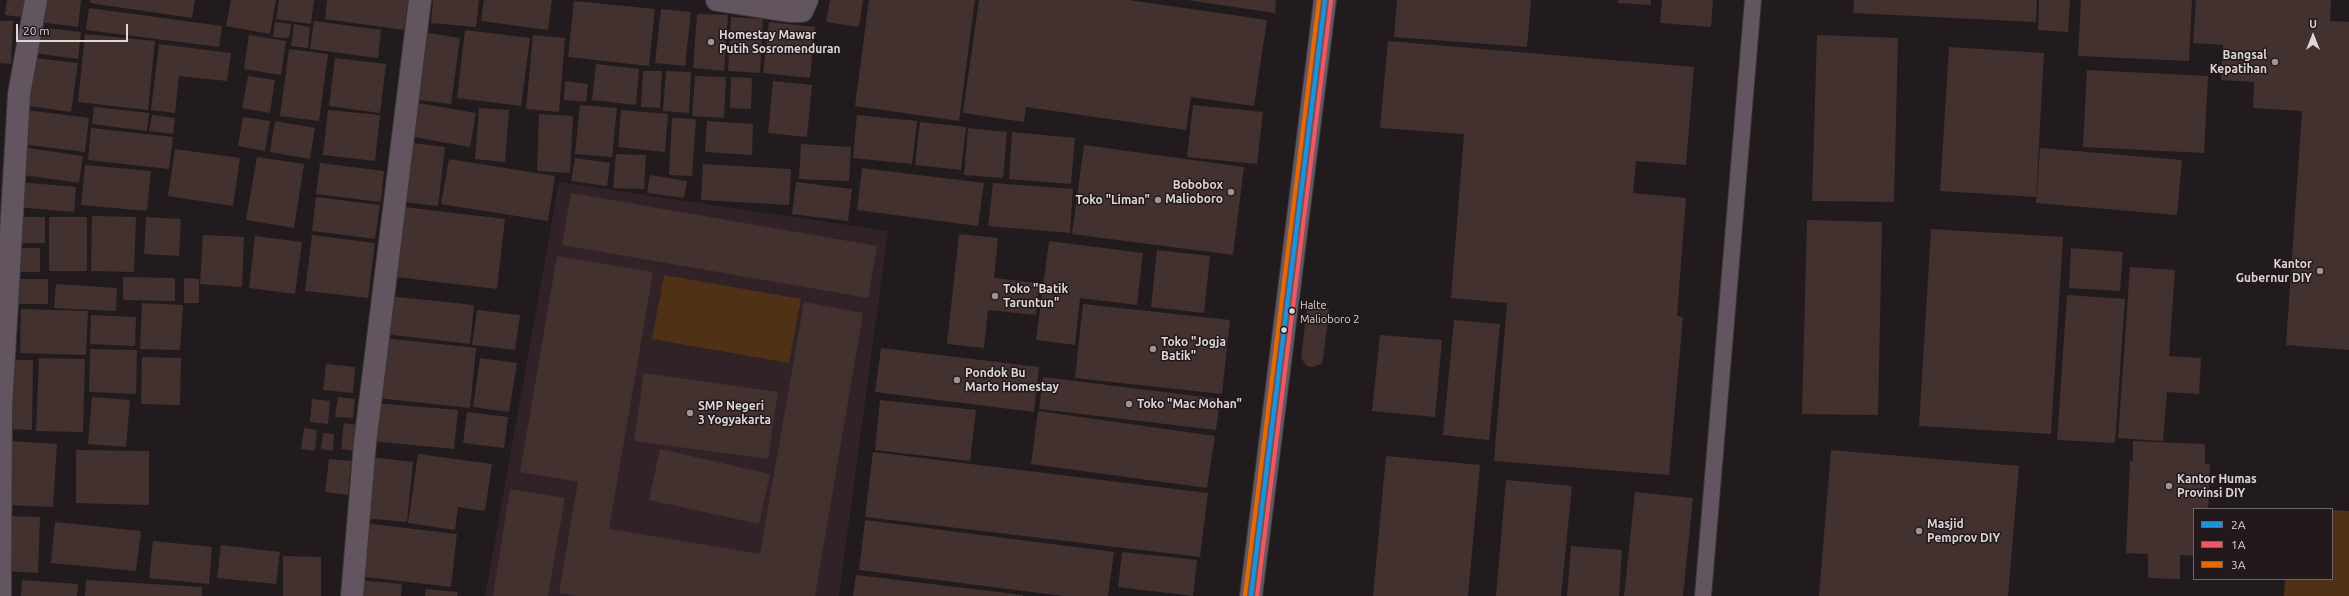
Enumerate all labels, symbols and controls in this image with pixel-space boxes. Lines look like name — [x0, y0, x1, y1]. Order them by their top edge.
scale bar — [18, 16, 130, 42]
north arrow — [2293, 16, 2333, 56]
text: U — [2309, 18, 2317, 30]
text: 20 m — [23, 24, 50, 37]
place label: Homestay Mawar Putih Sosromenduran — [719, 28, 841, 56]
marker: Homestay Mawar Putih Sosromenduran — [706, 37, 716, 47]
place label: Bangsal Kepatihan — [2210, 48, 2267, 76]
marker: Bangsal Kepatihan — [2270, 57, 2280, 67]
place label: Bobobox Malioboro — [1165, 178, 1223, 206]
marker: Bobobox Malioboro — [1226, 187, 1236, 197]
place label: Toko "Liman" — [1076, 193, 1150, 207]
marker: Toko "Liman" — [1153, 195, 1163, 205]
place label: Kantor Gubernur DIY — [2236, 257, 2312, 285]
marker: Kantor Gubernur DIY — [2315, 266, 2325, 276]
place label: Toko "Batik Taruntun" — [1003, 282, 1068, 310]
marker: Toko "Batik Taruntun" — [990, 291, 1000, 301]
place label: Halte Malioboro 2 — [1300, 298, 1359, 324]
marker: Halte Malioboro 2 — [1287, 306, 1297, 316]
unlabelled marker — [1279, 325, 1289, 335]
place label: Toko "Jogja Batik" — [1161, 335, 1226, 363]
marker: Toko "Jogja Batik" — [1148, 344, 1158, 354]
place label: Pondok Bu Marto Homestay — [965, 366, 1059, 394]
marker: Pondok Bu Marto Homestay — [952, 375, 962, 385]
place label: Toko "Mac Mohan" — [1137, 397, 1242, 411]
place label: SMP Negeri 3 Yogyakarta — [698, 399, 771, 427]
marker: Toko "Mac Mohan" — [1124, 399, 1134, 409]
marker: SMP Negeri 3 Yogyakarta — [685, 408, 695, 418]
place label: Kantor Humas Provinsi DIY — [2177, 472, 2257, 500]
marker: Kantor Humas Provinsi DIY — [2164, 481, 2174, 491]
legend — [2193, 508, 2333, 580]
place label: Masjid Pemprov DIY — [1927, 517, 2000, 545]
text: 2A — [2231, 518, 2246, 531]
marker: Masjid Pemprov DIY — [1914, 526, 1924, 536]
text: 1A — [2231, 538, 2246, 551]
text: 3A — [2231, 558, 2246, 571]

